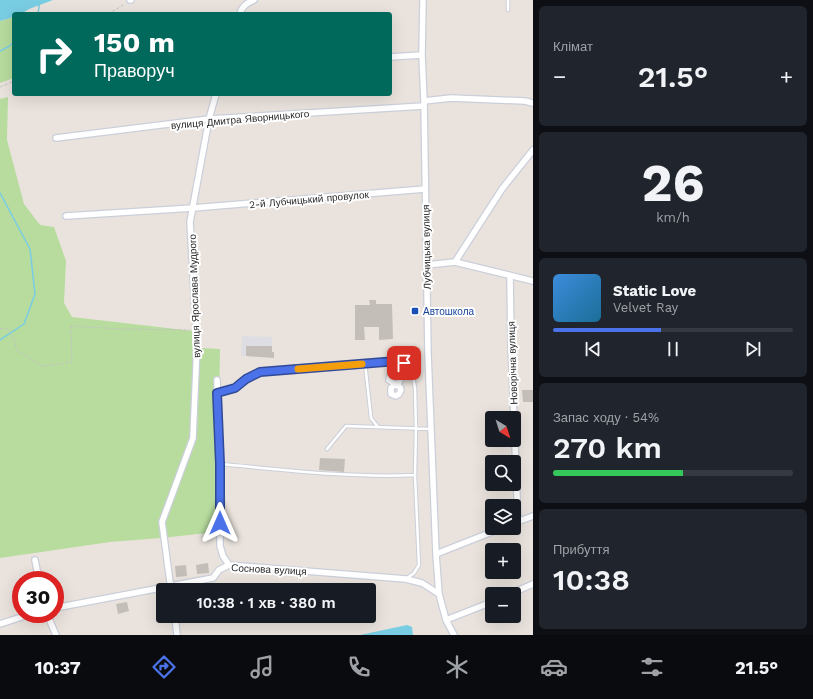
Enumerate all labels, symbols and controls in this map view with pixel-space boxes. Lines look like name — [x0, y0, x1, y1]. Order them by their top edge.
text: 150 m — [94, 26, 175, 59]
icon: right — [28, 28, 80, 80]
text: Клімат — [553, 39, 593, 54]
text: 21.5° — [638, 59, 708, 94]
text: Праворуч — [94, 60, 175, 81]
text: − — [553, 64, 566, 89]
text: + — [780, 64, 793, 89]
street label: вулиця Дмитра Яворницького — [170, 108, 310, 131]
text: 26 — [641, 153, 705, 214]
street label: 2-й Лубчицький провулок — [249, 189, 370, 210]
street label: Лубчицька вулиця — [420, 204, 433, 290]
text: km/h — [656, 210, 690, 225]
street label: вулиця Ярослава Мудрого — [187, 233, 202, 358]
text: Static Love — [613, 282, 696, 300]
text: Velvet Ray — [613, 300, 678, 315]
marker: Автошкола — [410, 306, 420, 316]
place label: Автошкола — [423, 306, 474, 317]
street label: Новорічна вулиця — [506, 321, 519, 405]
icon: previous — [582, 338, 604, 360]
icon: pause — [662, 338, 684, 360]
icon: next — [742, 338, 764, 360]
pin — [387, 346, 421, 380]
icon: arrive — [393, 352, 415, 374]
text: Запас ходу · 54% — [553, 410, 659, 425]
north arrow — [485, 411, 521, 447]
map controls — [485, 411, 521, 623]
text: 270 km — [553, 430, 662, 465]
button: search — [485, 455, 521, 491]
button: layers — [485, 499, 521, 535]
position arrow — [199, 502, 241, 544]
text: Прибуття — [553, 542, 609, 557]
button: + — [485, 543, 521, 579]
street label: Соснова вулиця — [231, 562, 307, 577]
text: 10:38 — [553, 562, 630, 597]
speed limit sign: 30 — [12, 571, 64, 623]
button: − — [485, 587, 521, 623]
text: 10:38 · 1 хв · 380 m — [196, 594, 336, 612]
icon: directions — [150, 653, 178, 681]
icon: music — [248, 653, 276, 681]
icon: phone — [345, 653, 373, 681]
icon: climate — [443, 653, 471, 681]
icon: car — [540, 653, 568, 681]
icon: filters — [638, 653, 666, 681]
text: 10:37 — [35, 657, 81, 678]
text: 21.5° — [735, 657, 778, 678]

